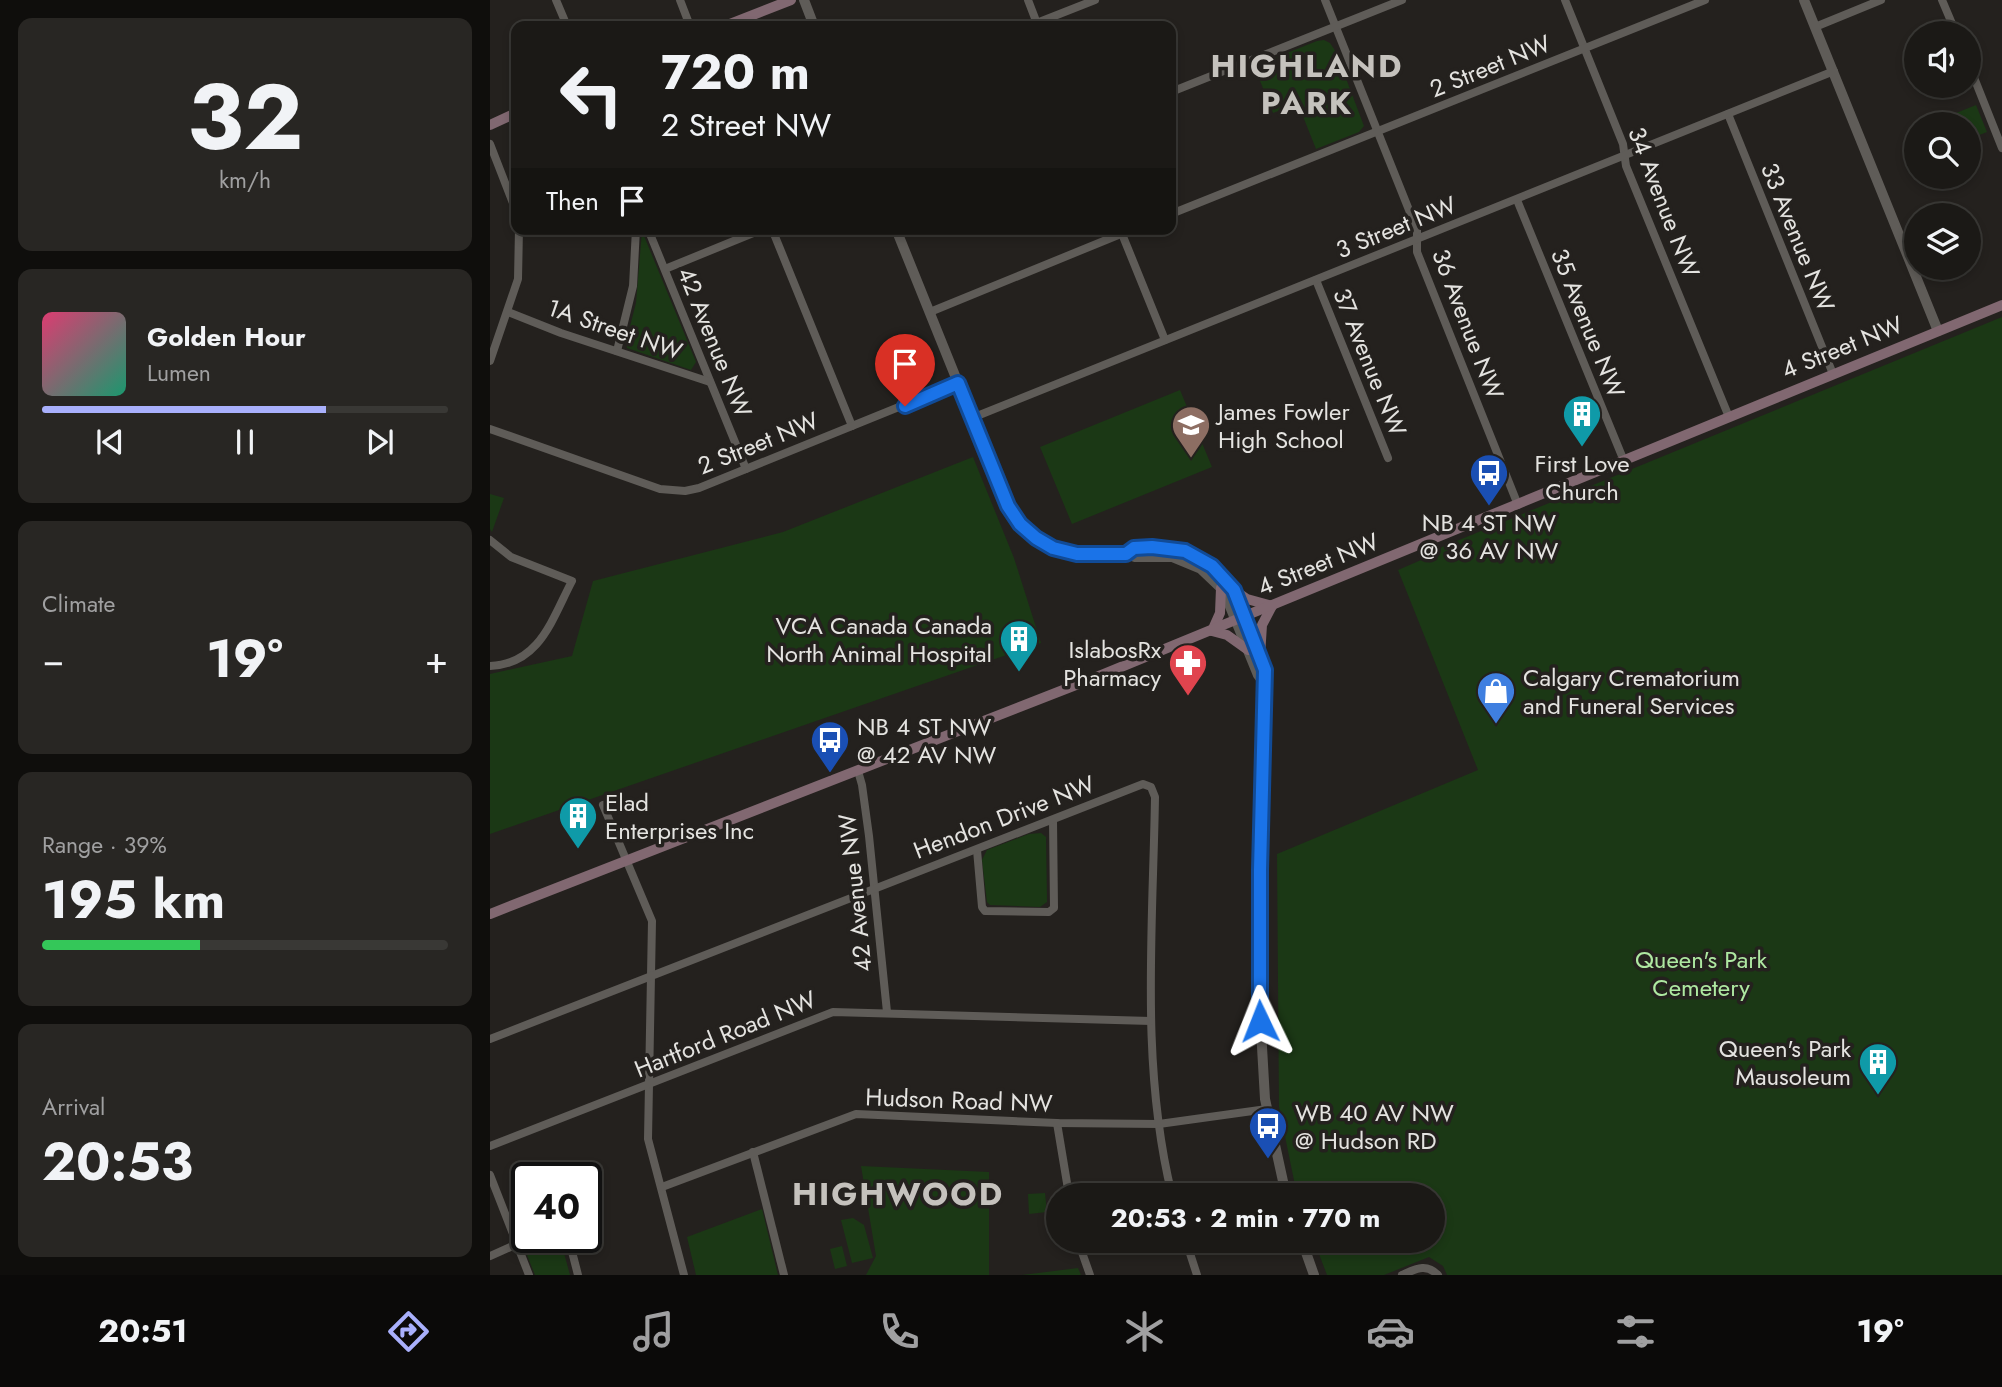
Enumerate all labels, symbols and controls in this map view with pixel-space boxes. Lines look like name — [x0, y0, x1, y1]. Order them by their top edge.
map controls — [1904, 21, 1981, 280]
button: sound — [1904, 21, 1981, 98]
street label: 2 Street NW — [1424, 26, 1556, 106]
text: 720 m — [661, 37, 810, 107]
district label: HIGHLAND PARK — [1211, 43, 1403, 126]
icon: left — [546, 49, 637, 140]
text: 32 — [187, 52, 303, 183]
text: 2 Street NW — [661, 102, 831, 148]
button: search — [1904, 112, 1981, 189]
street label: 34 Avenue NW — [1619, 122, 1709, 283]
street label: 33 Avenue NW — [1752, 157, 1844, 317]
text: km/h — [219, 163, 271, 197]
text: Then — [546, 182, 599, 220]
icon: arrive — [613, 182, 651, 220]
street label: 3 Street NW — [1331, 187, 1462, 267]
button: layers — [1904, 203, 1981, 280]
street label: 35 Avenue NW — [1542, 243, 1634, 403]
street label: 36 Avenue NW — [1423, 244, 1513, 404]
street label: 42 Avenue NW — [669, 262, 761, 423]
street label: 37 Avenue NW — [1324, 283, 1416, 441]
street label: 1A Street NW — [543, 290, 687, 369]
street label: 4 Street NW — [1776, 307, 1908, 387]
text: Golden Hour — [147, 318, 306, 356]
pin — [875, 334, 935, 406]
icon: arrive — [886, 345, 924, 383]
text: Lumen — [147, 356, 211, 390]
building icon: First Love Church — [1561, 393, 1603, 448]
place label: James Fowler High School — [1215, 394, 1350, 457]
street label: 2 Street NW — [692, 403, 824, 483]
school or university icon: James Fowler High School — [1170, 404, 1212, 459]
icon: previous — [91, 423, 129, 461]
icon: pause — [226, 423, 264, 461]
icon: next — [361, 423, 399, 461]
place label: First Love Church — [1534, 446, 1630, 509]
bus stop icon: NB 4 ST NW @ 36 AV NW — [1468, 452, 1510, 507]
place label: NB 4 ST NW @ 36 AV NW — [1420, 505, 1559, 568]
street label: 4 Street NW — [1252, 524, 1384, 604]
text: Climate — [42, 587, 115, 621]
place label: VCA Canada Canada North Animal Hospital — [766, 608, 992, 671]
building icon: VCA Canada Canada North Animal Hospital — [998, 618, 1040, 673]
text: 19° — [206, 621, 283, 697]
text: − — [42, 632, 64, 687]
text: + — [425, 632, 448, 687]
place label: IslabosRx Pharmacy — [1063, 632, 1162, 695]
pharmacy icon: IslabosRx Pharmacy — [1167, 642, 1209, 697]
place label: Calgary Crematorium and Funeral Services — [1523, 660, 1740, 723]
shop icon: Calgary Crematorium and Funeral Services — [1475, 670, 1517, 725]
place label: NB 4 ST NW @ 42 AV NW — [857, 709, 997, 772]
bus stop icon: NB 4 ST NW @ 42 AV NW — [809, 719, 851, 774]
street label: Hendon Drive NW — [908, 766, 1100, 868]
place label: Elad Enterprises Inc — [605, 785, 754, 848]
building icon: Elad Enterprises Inc — [557, 795, 599, 850]
street label: 42 Avenue NW — [829, 812, 881, 974]
text: Range · 39% — [42, 828, 167, 862]
text: 195 km — [42, 862, 225, 938]
park label: Queen's Park Cemetery — [1635, 942, 1768, 1005]
street label: Hartford Road NW — [629, 982, 821, 1086]
position arrow — [1223, 984, 1297, 1058]
place label: Queen's Park Mausoleum — [1719, 1031, 1851, 1094]
building icon: Queen's Park Mausoleum — [1857, 1041, 1899, 1096]
street label: Hudson Road NW — [865, 1079, 1053, 1121]
text: Arrival — [42, 1090, 105, 1124]
place label: WB 40 AV NW @ Hudson RD — [1295, 1095, 1454, 1158]
bus stop icon: WB 40 AV NW @ Hudson RD — [1247, 1105, 1289, 1160]
text: 20:53 — [42, 1124, 193, 1200]
speed limit sign: 40 — [511, 1162, 602, 1253]
district label: HIGHWOOD — [792, 1171, 1004, 1217]
text: 20:53 · 2 min · 770 m — [1111, 1199, 1380, 1237]
icon: directions — [384, 1307, 433, 1356]
icon: music — [629, 1307, 678, 1356]
icon: phone — [875, 1307, 924, 1356]
icon: climate — [1120, 1307, 1169, 1356]
icon: car — [1366, 1307, 1415, 1356]
icon: filters — [1611, 1307, 1660, 1356]
text: 20:51 — [98, 1308, 188, 1354]
text: 19° — [1857, 1308, 1904, 1354]

